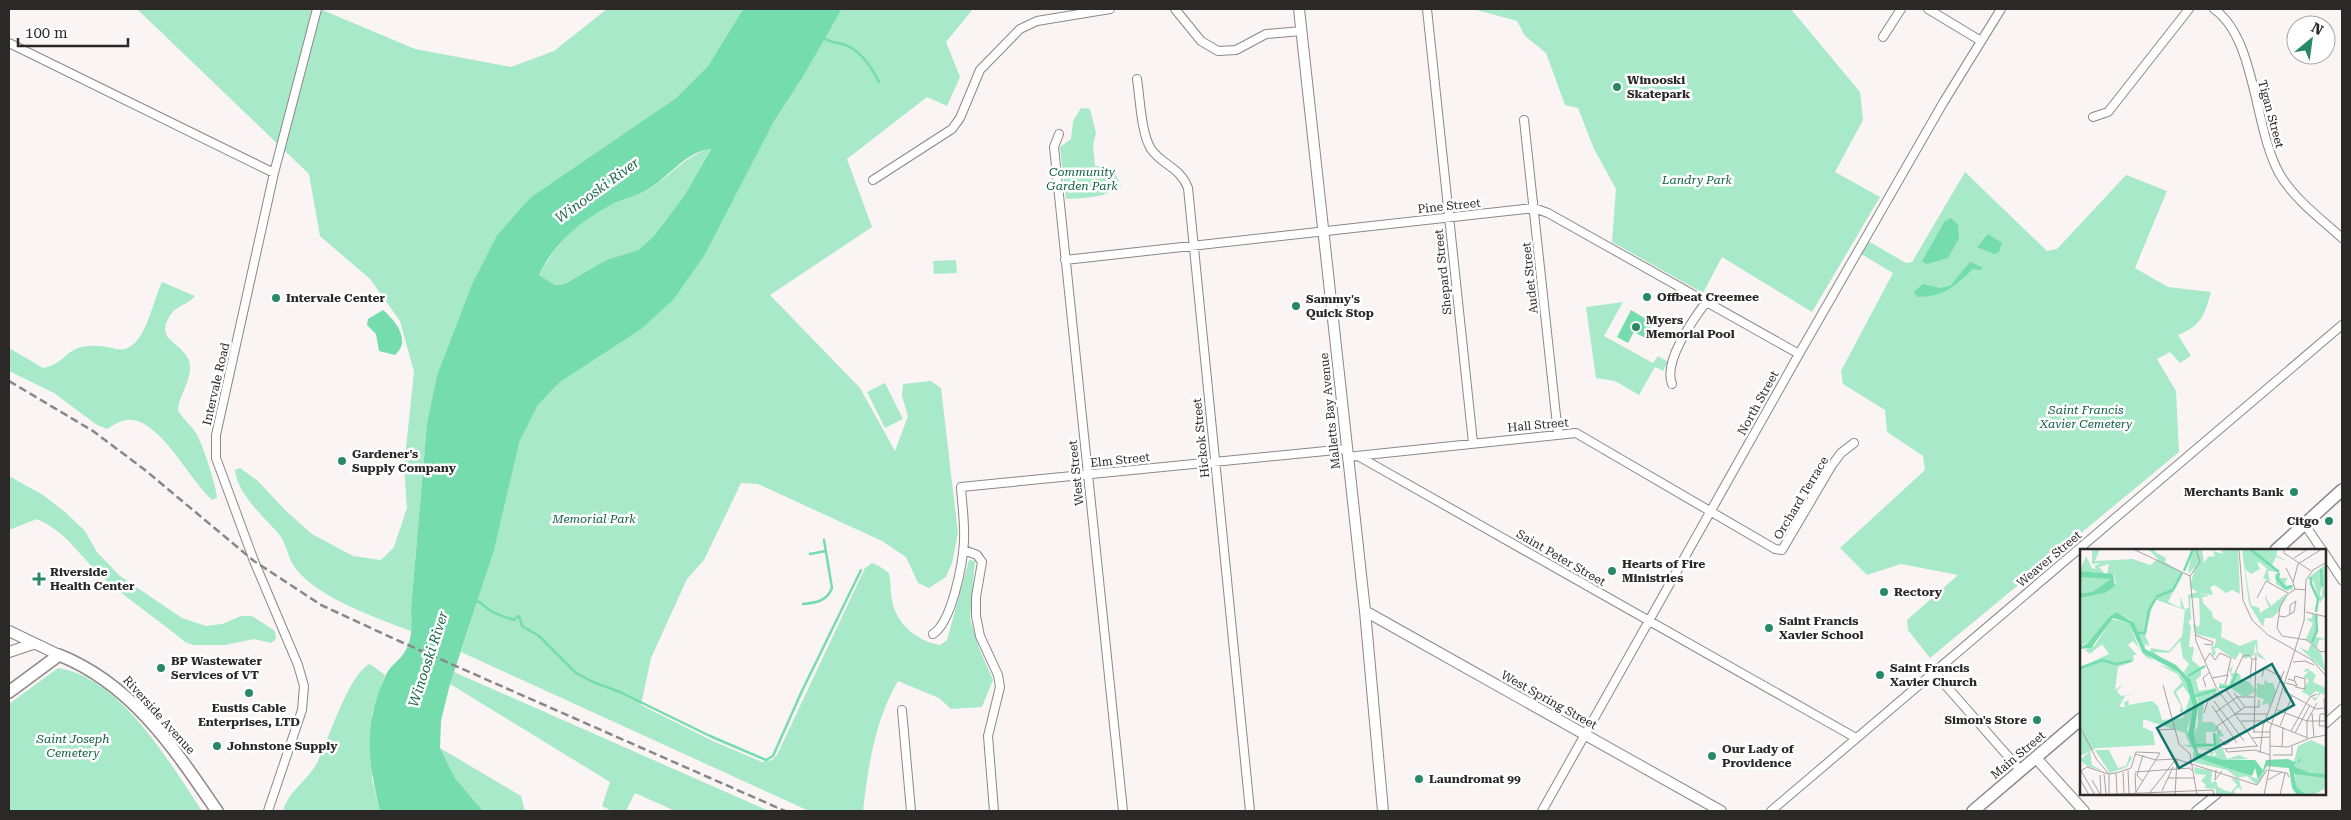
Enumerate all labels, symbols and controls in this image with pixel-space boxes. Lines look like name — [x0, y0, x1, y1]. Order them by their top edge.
scale bar — [18, 15, 128, 47]
north arrow — [2286, 15, 2336, 65]
text: N — [2309, 19, 2326, 38]
text: 100 m — [25, 24, 68, 42]
place label: Winooski Skatepark — [1627, 73, 1691, 101]
street label: Tigan Street — [2255, 78, 2287, 150]
marker: Winooski Skatepark — [1611, 81, 1623, 93]
water label: Winooski River — [552, 154, 642, 226]
park label: Community Garden Park — [1046, 165, 1118, 193]
park label: Landry Park — [1661, 173, 1733, 187]
street label: Pine Street — [1417, 196, 1482, 216]
street label: Shepard Street — [1431, 228, 1454, 316]
street label: Audet Street — [1519, 241, 1541, 315]
place label: Offbeat Creemee — [1657, 290, 1759, 304]
place label: Intervale Center — [286, 291, 386, 305]
marker: Offbeat Creemee — [1641, 291, 1653, 303]
marker: Intervale Center — [270, 292, 282, 304]
place label: Sammy's Quick Stop — [1306, 292, 1374, 320]
marker: Sammy's Quick Stop — [1290, 300, 1302, 312]
place label: Myers Memorial Pool — [1646, 313, 1735, 341]
marker: Myers Memorial Pool — [1630, 321, 1642, 333]
street label: Intervale Road — [200, 341, 232, 427]
street label: Malletts Bay Avenue — [1317, 352, 1343, 470]
street label: North Street — [1735, 368, 1782, 438]
street label: Hickok Street — [1190, 397, 1212, 479]
park label: Saint Francis Xavier Cemetery — [2039, 403, 2133, 431]
street label: Hall Street — [1507, 415, 1570, 435]
street label: West Street — [1066, 439, 1086, 507]
place label: Gardener's Supply Company — [352, 447, 457, 475]
street label: Elm Street — [1090, 450, 1151, 470]
street label: Orchard Terrace — [1771, 454, 1831, 542]
marker: Gardener's Supply Company — [336, 455, 348, 467]
place label: Merchants Bank — [2184, 485, 2285, 499]
marker: Merchants Bank — [2288, 486, 2300, 498]
park label: Memorial Park — [551, 512, 636, 526]
place label: Citgo — [2287, 514, 2319, 528]
marker: Citgo — [2323, 515, 2335, 527]
street label: Saint Peter Street — [1514, 527, 1608, 589]
street label: Weaver Street — [2014, 528, 2085, 590]
inset map — [2080, 549, 2326, 795]
place label: Hearts of Fire Ministries — [1622, 557, 1705, 585]
place label: Riverside Health Center — [50, 565, 135, 593]
marker: Hearts of Fire Ministries — [1606, 565, 1618, 577]
marker: Riverside Health Center — [32, 572, 46, 586]
place label: Rectory — [1894, 585, 1943, 599]
marker: Rectory — [1878, 586, 1890, 598]
water label: Winooski River — [405, 609, 451, 709]
place label: Saint Francis Xavier School — [1779, 614, 1864, 642]
marker: Saint Francis Xavier School — [1763, 622, 1775, 634]
place label: BP Wastewater Services of VT — [171, 654, 262, 682]
place label: Saint Francis Xavier Church — [1890, 661, 1977, 689]
marker: BP Wastewater Services of VT — [155, 662, 167, 674]
street label: West Spring Street — [1499, 668, 1600, 732]
marker: Saint Francis Xavier Church — [1874, 669, 1886, 681]
street label: Riverside Avenue — [120, 673, 198, 757]
marker: Eustis Cable Enterprises, LTD — [243, 687, 255, 699]
place label: Eustis Cable Enterprises, LTD — [198, 701, 300, 729]
place label: Simon's Store — [1944, 713, 2027, 727]
marker: Simon's Store — [2031, 714, 2043, 726]
street label: Main Street — [1988, 728, 2049, 782]
park label: Saint Joseph Cemetery — [35, 732, 110, 760]
place label: Johnstone Supply — [227, 739, 338, 753]
marker: Johnstone Supply — [211, 740, 223, 752]
place label: Our Lady of Providence — [1722, 742, 1795, 770]
marker: Our Lady of Providence — [1706, 750, 1718, 762]
place label: Laundromat 99 — [1429, 772, 1521, 786]
marker: Laundromat 99 — [1413, 773, 1425, 785]

